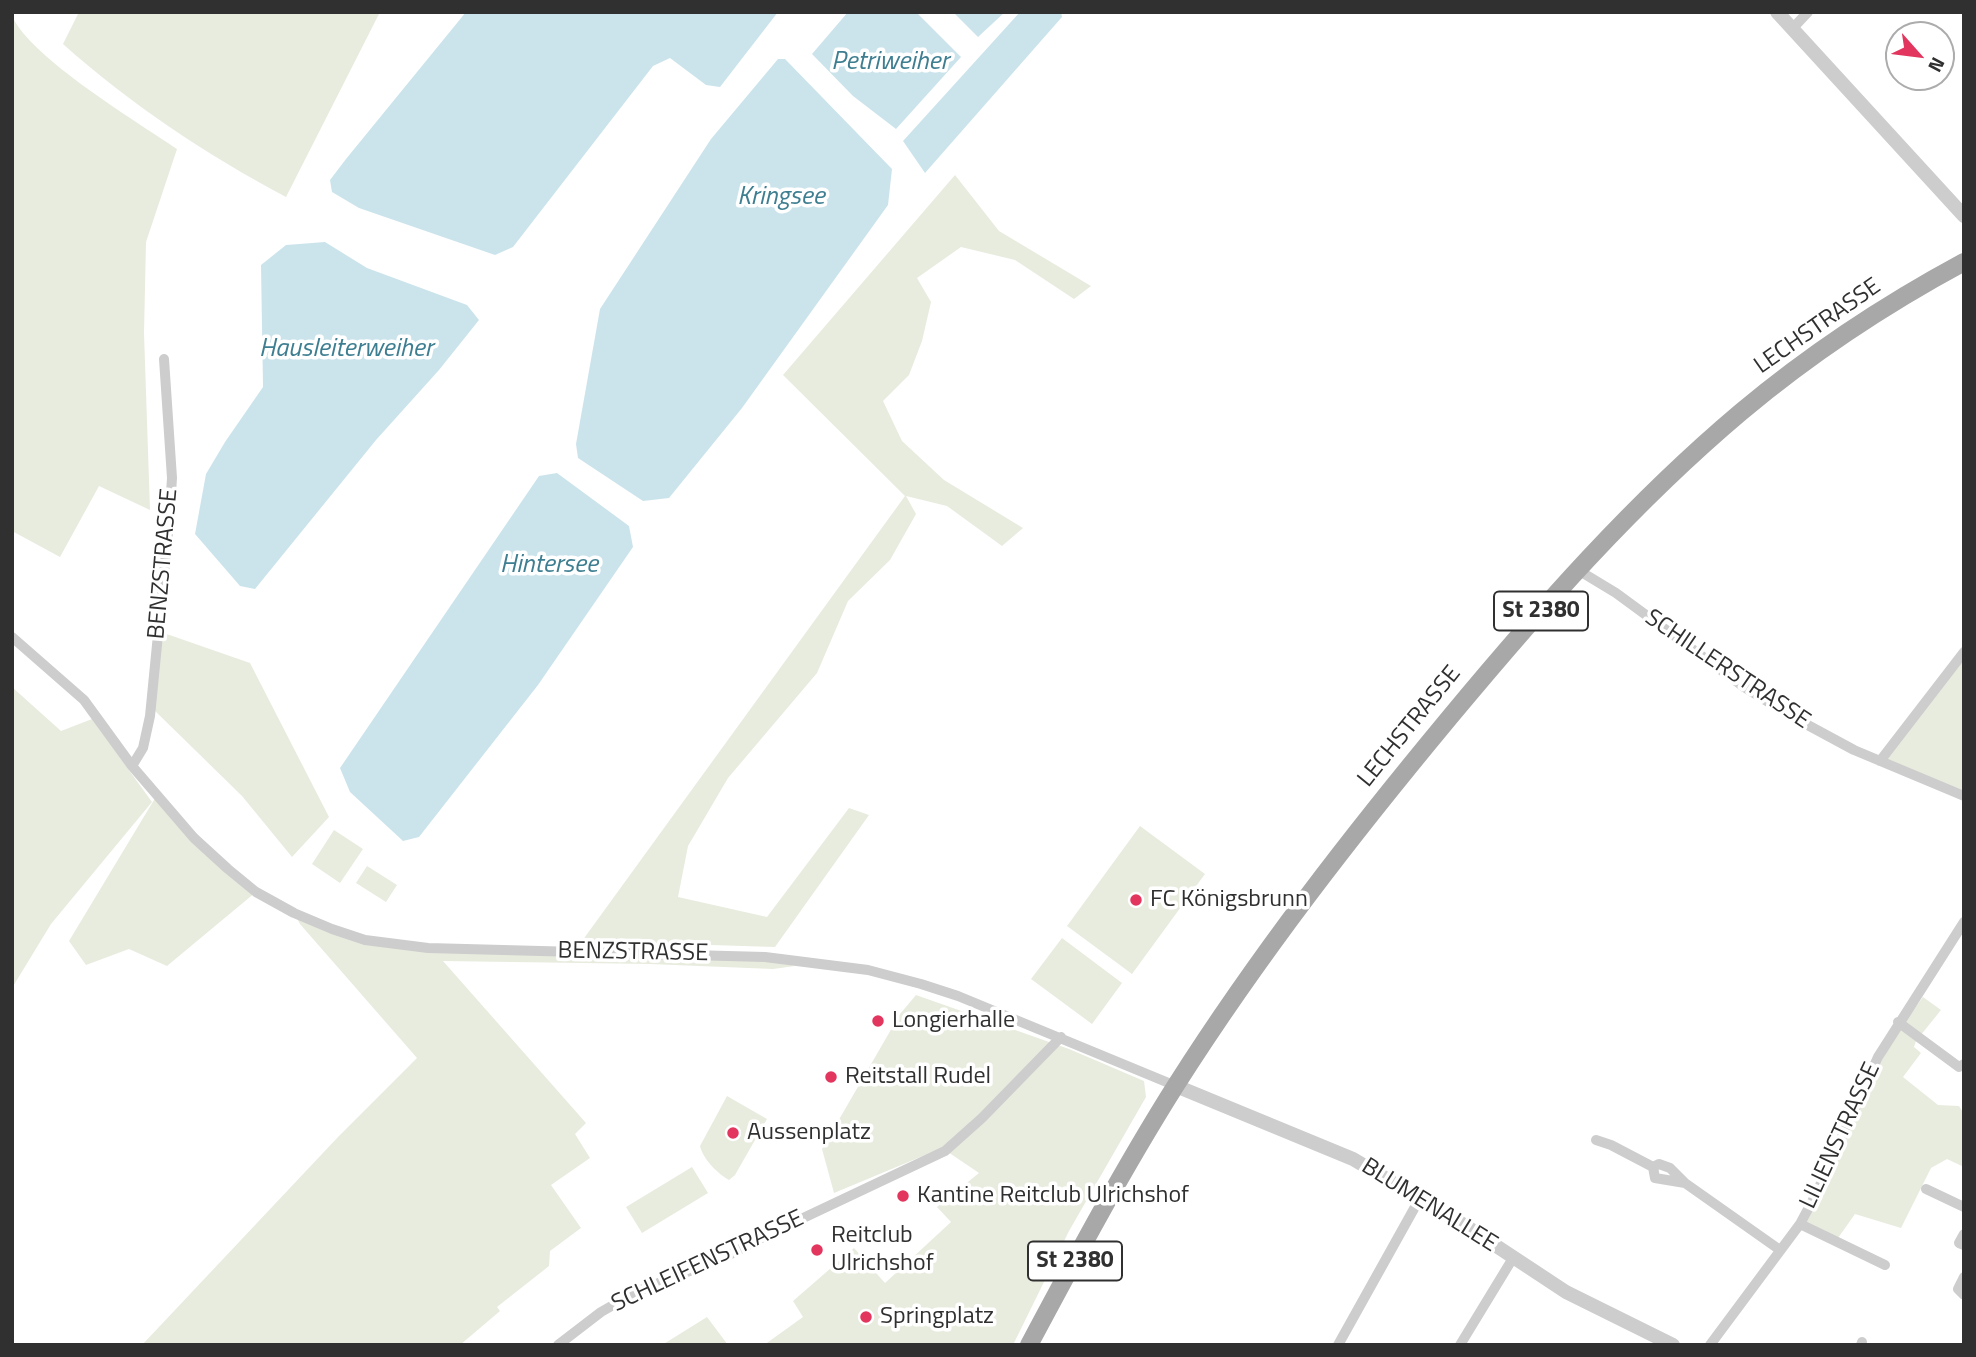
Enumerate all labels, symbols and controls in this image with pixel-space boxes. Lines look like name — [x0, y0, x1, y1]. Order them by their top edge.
north arrow — [1885, 21, 1955, 91]
water label: Petriweiher — [831, 47, 949, 79]
text: N — [1921, 53, 1953, 78]
water label: Kringsee — [737, 182, 825, 214]
street label: LECHSTRASSE — [1749, 273, 1887, 381]
water label: Hausleiterweiher — [259, 334, 433, 366]
street label: BENZSTRASSE — [143, 488, 185, 640]
water label: Hintersee — [500, 550, 598, 582]
road number: St 2380 — [1494, 592, 1588, 631]
street label: SCHILLERSTRASSE — [1639, 604, 1815, 736]
street label: LECHSTRASSE — [1352, 661, 1468, 793]
place label: FC Königsbrunn — [1150, 886, 1308, 914]
marker: FC Königsbrunn — [1128, 892, 1144, 908]
street label: BENZSTRASSE — [557, 937, 709, 969]
place label: Longierhalle — [892, 1007, 1015, 1035]
marker: Longierhalle — [870, 1013, 886, 1029]
street label: LILIENSTRASSE — [1795, 1058, 1887, 1214]
place label: Reitstall Rudel — [845, 1063, 991, 1091]
marker: Reitstall Rudel — [823, 1069, 839, 1085]
place label: Aussenplatz — [747, 1119, 871, 1147]
marker: Aussenplatz — [725, 1125, 741, 1141]
street label: BLUMENALLEE — [1356, 1153, 1502, 1259]
place label: Kantine Reitclub Ulrichshof — [917, 1182, 1189, 1210]
marker: Kantine Reitclub Ulrichshof — [895, 1188, 911, 1204]
street label: SCHLEIFENSTRASSE — [607, 1205, 809, 1319]
place label: Reitclub Ulrichshof — [831, 1222, 934, 1278]
marker: Reitclub Ulrichshof — [809, 1242, 825, 1258]
road number: St 2380 — [1028, 1242, 1122, 1280]
place label: Springplatz — [880, 1303, 994, 1331]
marker: Springplatz — [858, 1309, 874, 1325]

